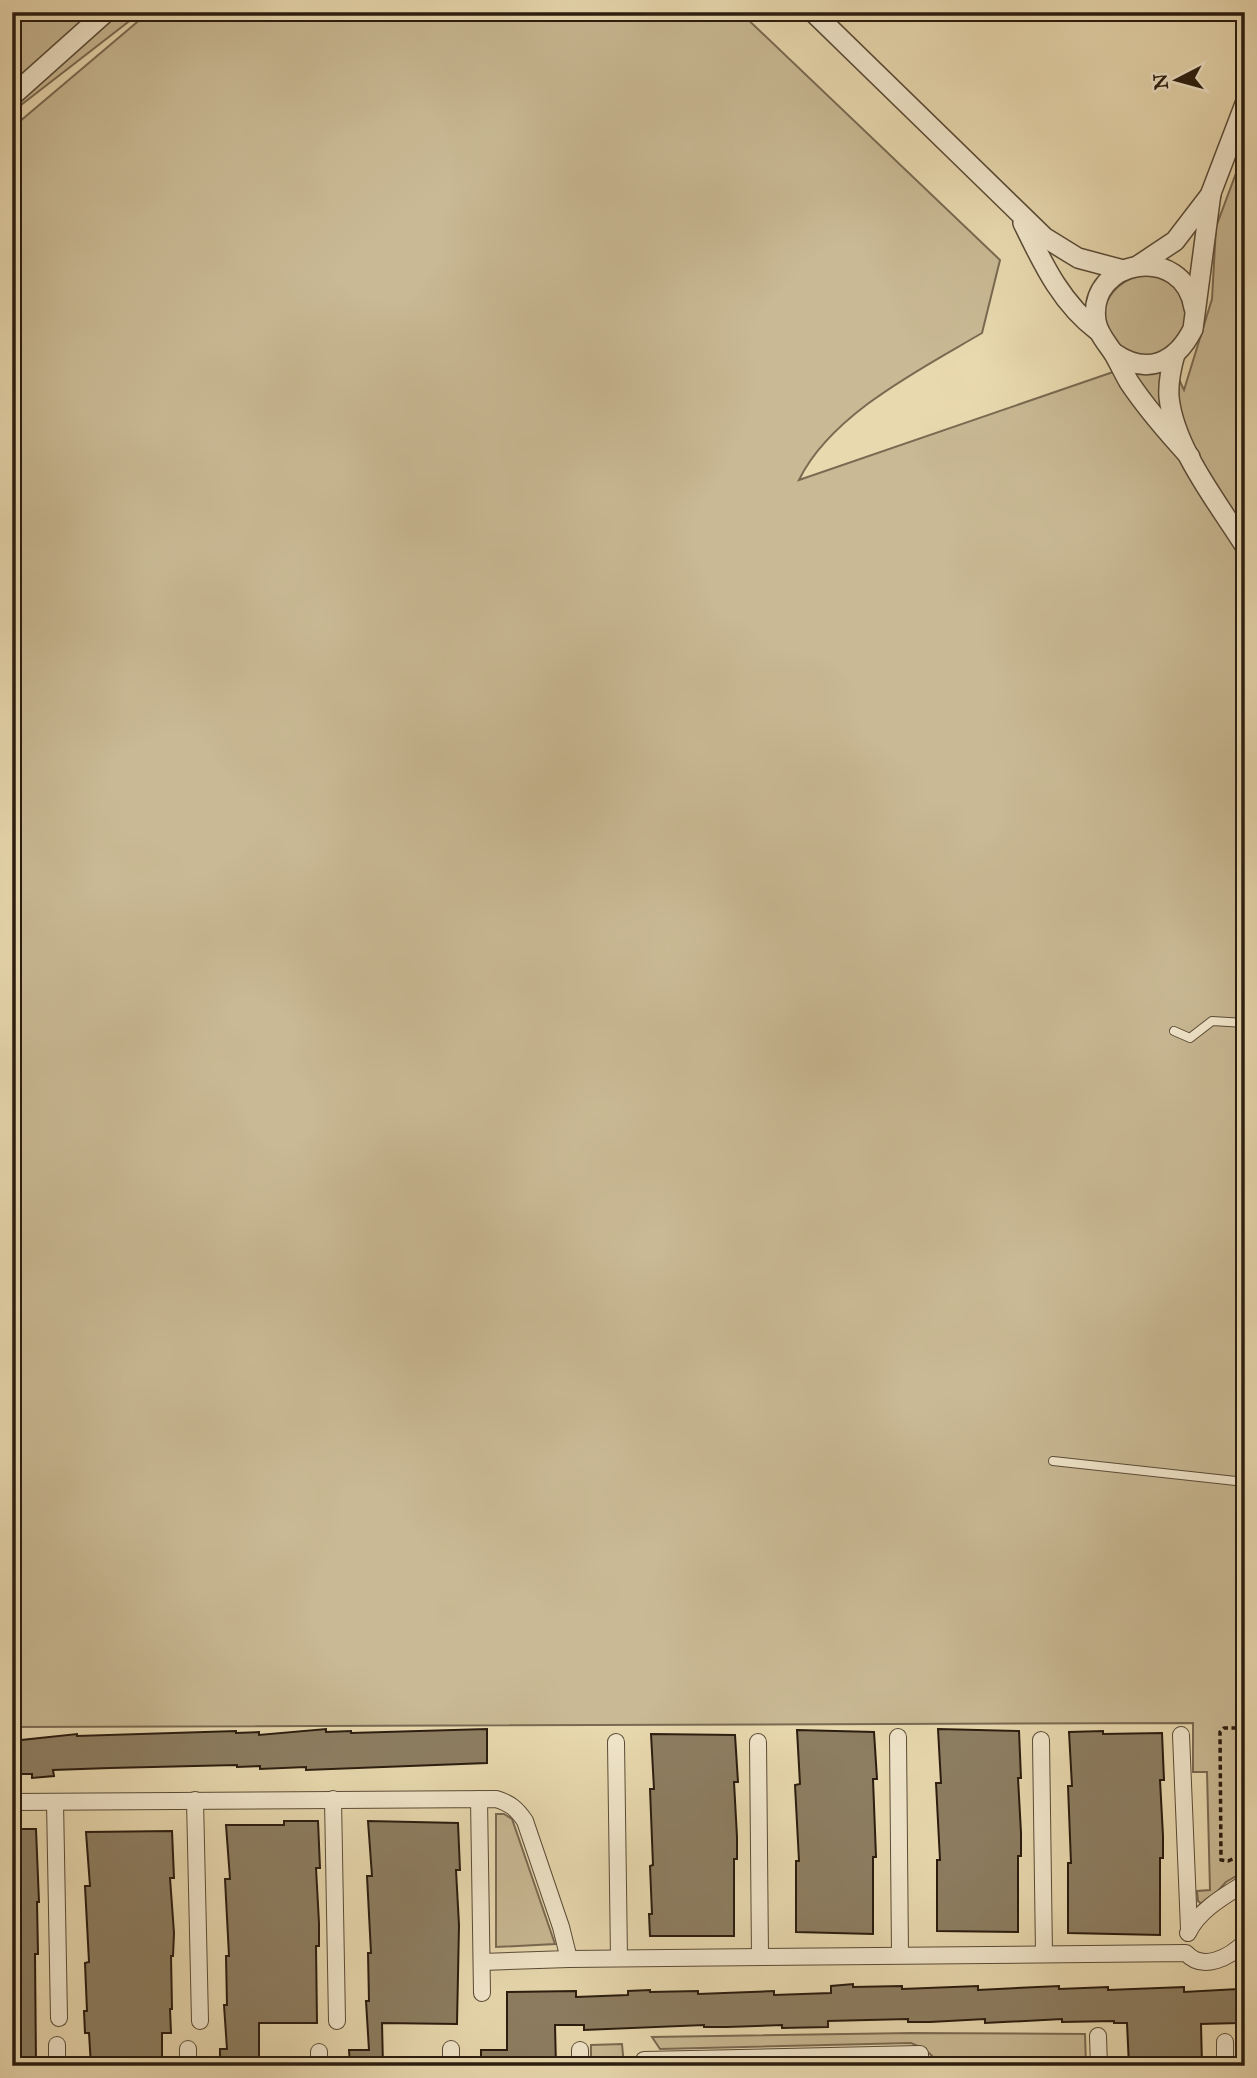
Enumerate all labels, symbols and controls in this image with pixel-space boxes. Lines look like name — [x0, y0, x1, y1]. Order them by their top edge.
north arrow — [1142, 46, 1212, 116]
text: N — [1148, 73, 1173, 91]

